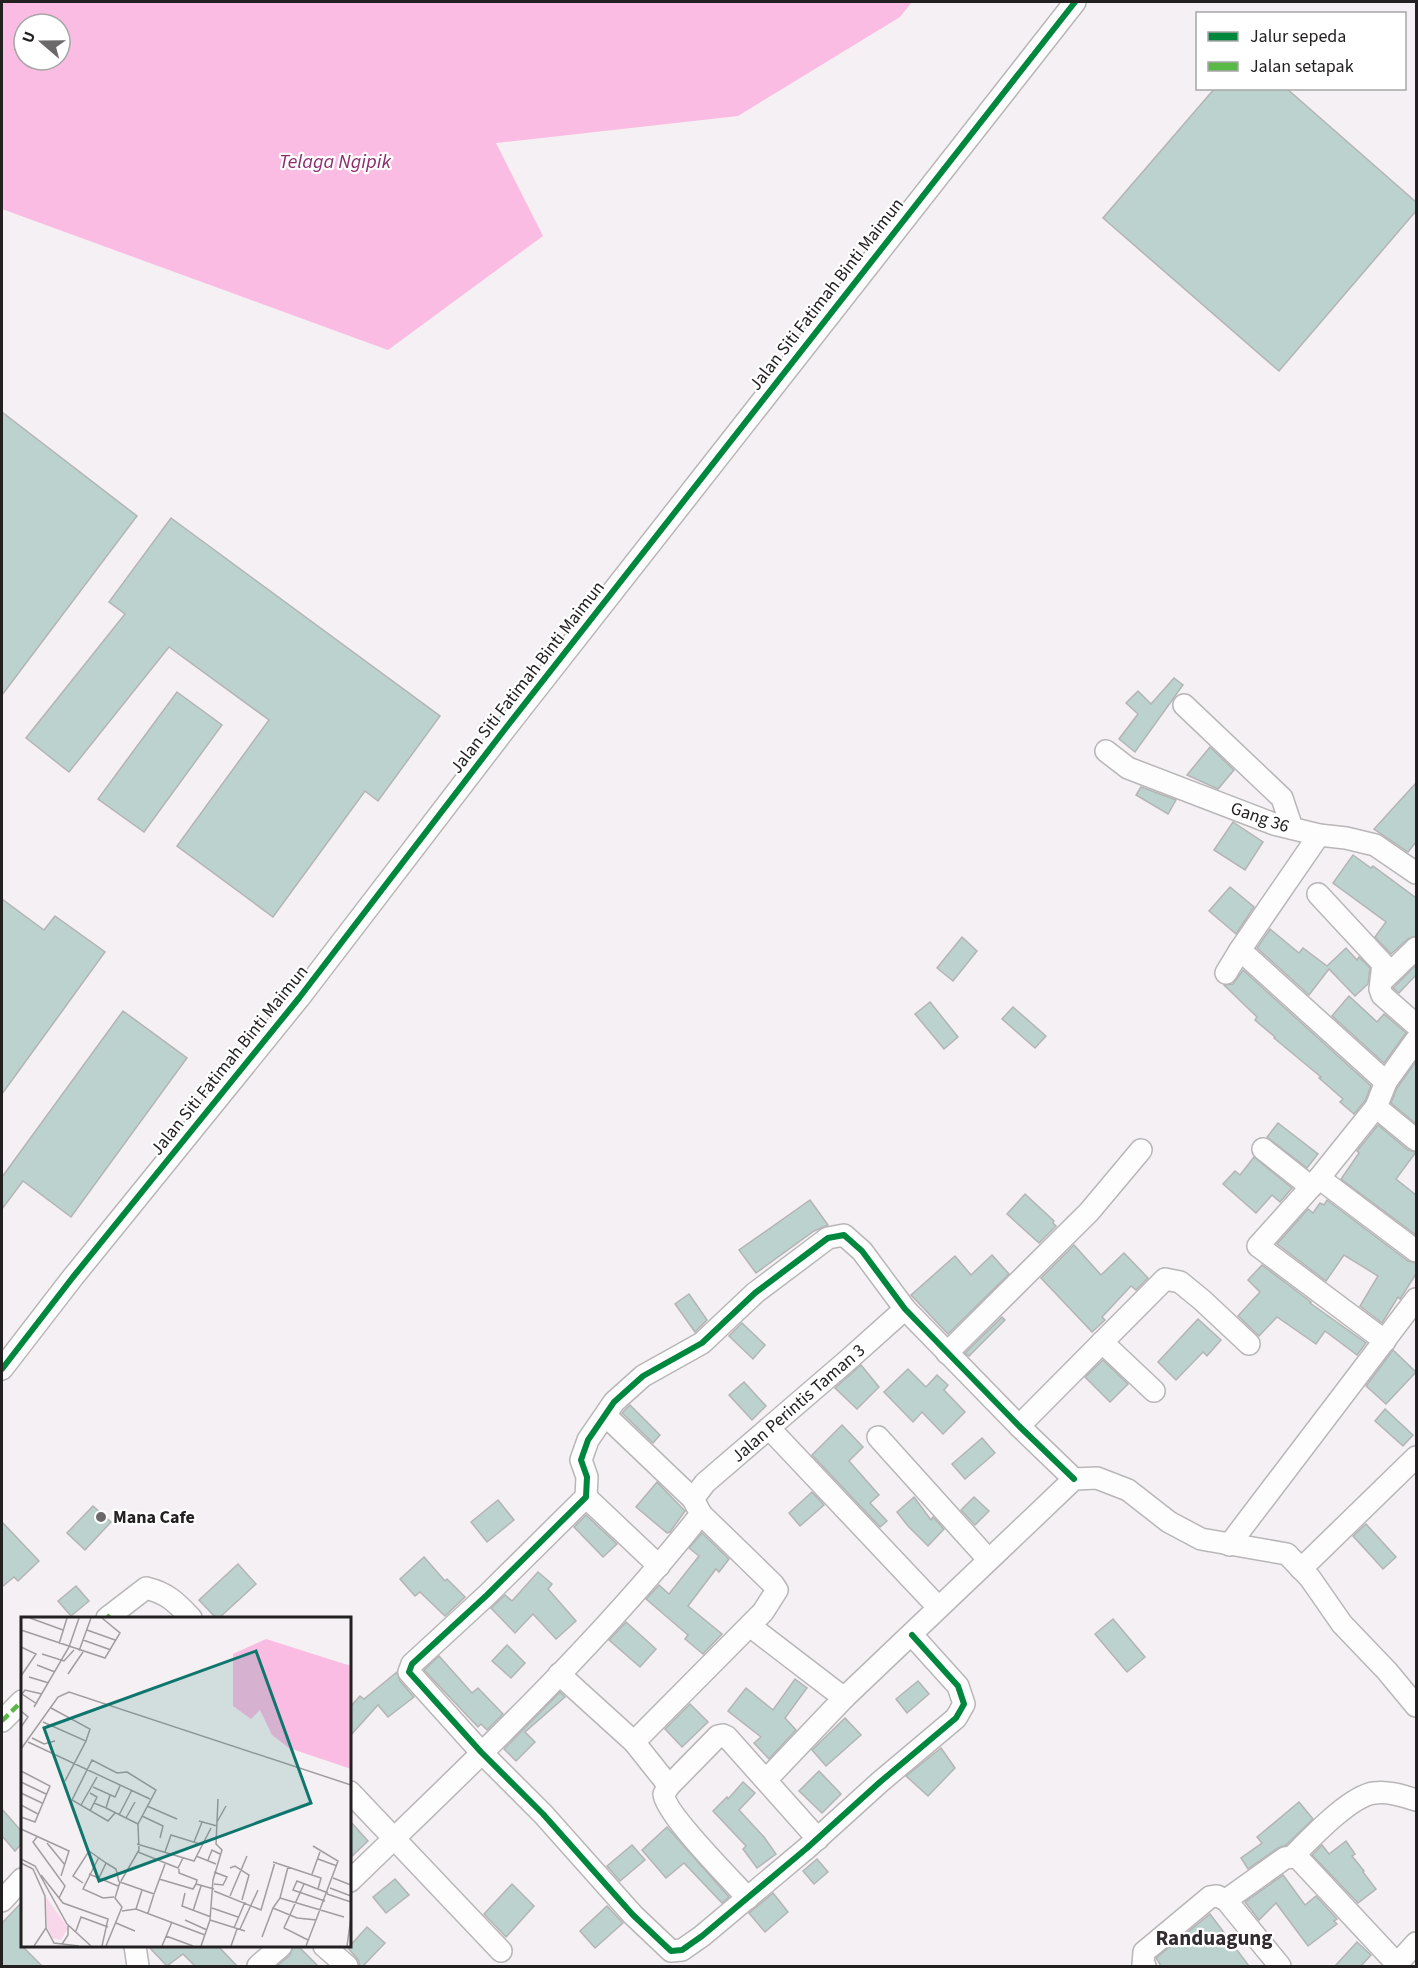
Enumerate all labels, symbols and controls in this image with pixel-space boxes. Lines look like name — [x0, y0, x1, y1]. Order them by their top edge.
north arrow — [12, 12, 72, 72]
legend — [1196, 12, 1406, 90]
text: Jalur sepeda — [1250, 24, 1346, 49]
text: U — [17, 28, 41, 46]
text: Jalan setapak — [1250, 54, 1354, 79]
water label: Telaga Ngipik — [279, 148, 391, 176]
street label: Jalan Siti Fatimah Binti Maimun — [743, 193, 910, 396]
street label: Jalan Siti Fatimah Binti Maimun — [444, 576, 611, 779]
street label: Gang 36 — [1227, 796, 1293, 839]
street label: Jalan Siti Fatimah Binti Maimun — [145, 960, 314, 1161]
street label: Jalan Perintis Taman 3 — [726, 1338, 871, 1468]
place label: Mana Cafe — [113, 1505, 195, 1530]
marker: Mana Cafe — [94, 1510, 108, 1524]
inset map — [21, 1617, 351, 1947]
district label: Randuagung — [1155, 1923, 1273, 1953]

